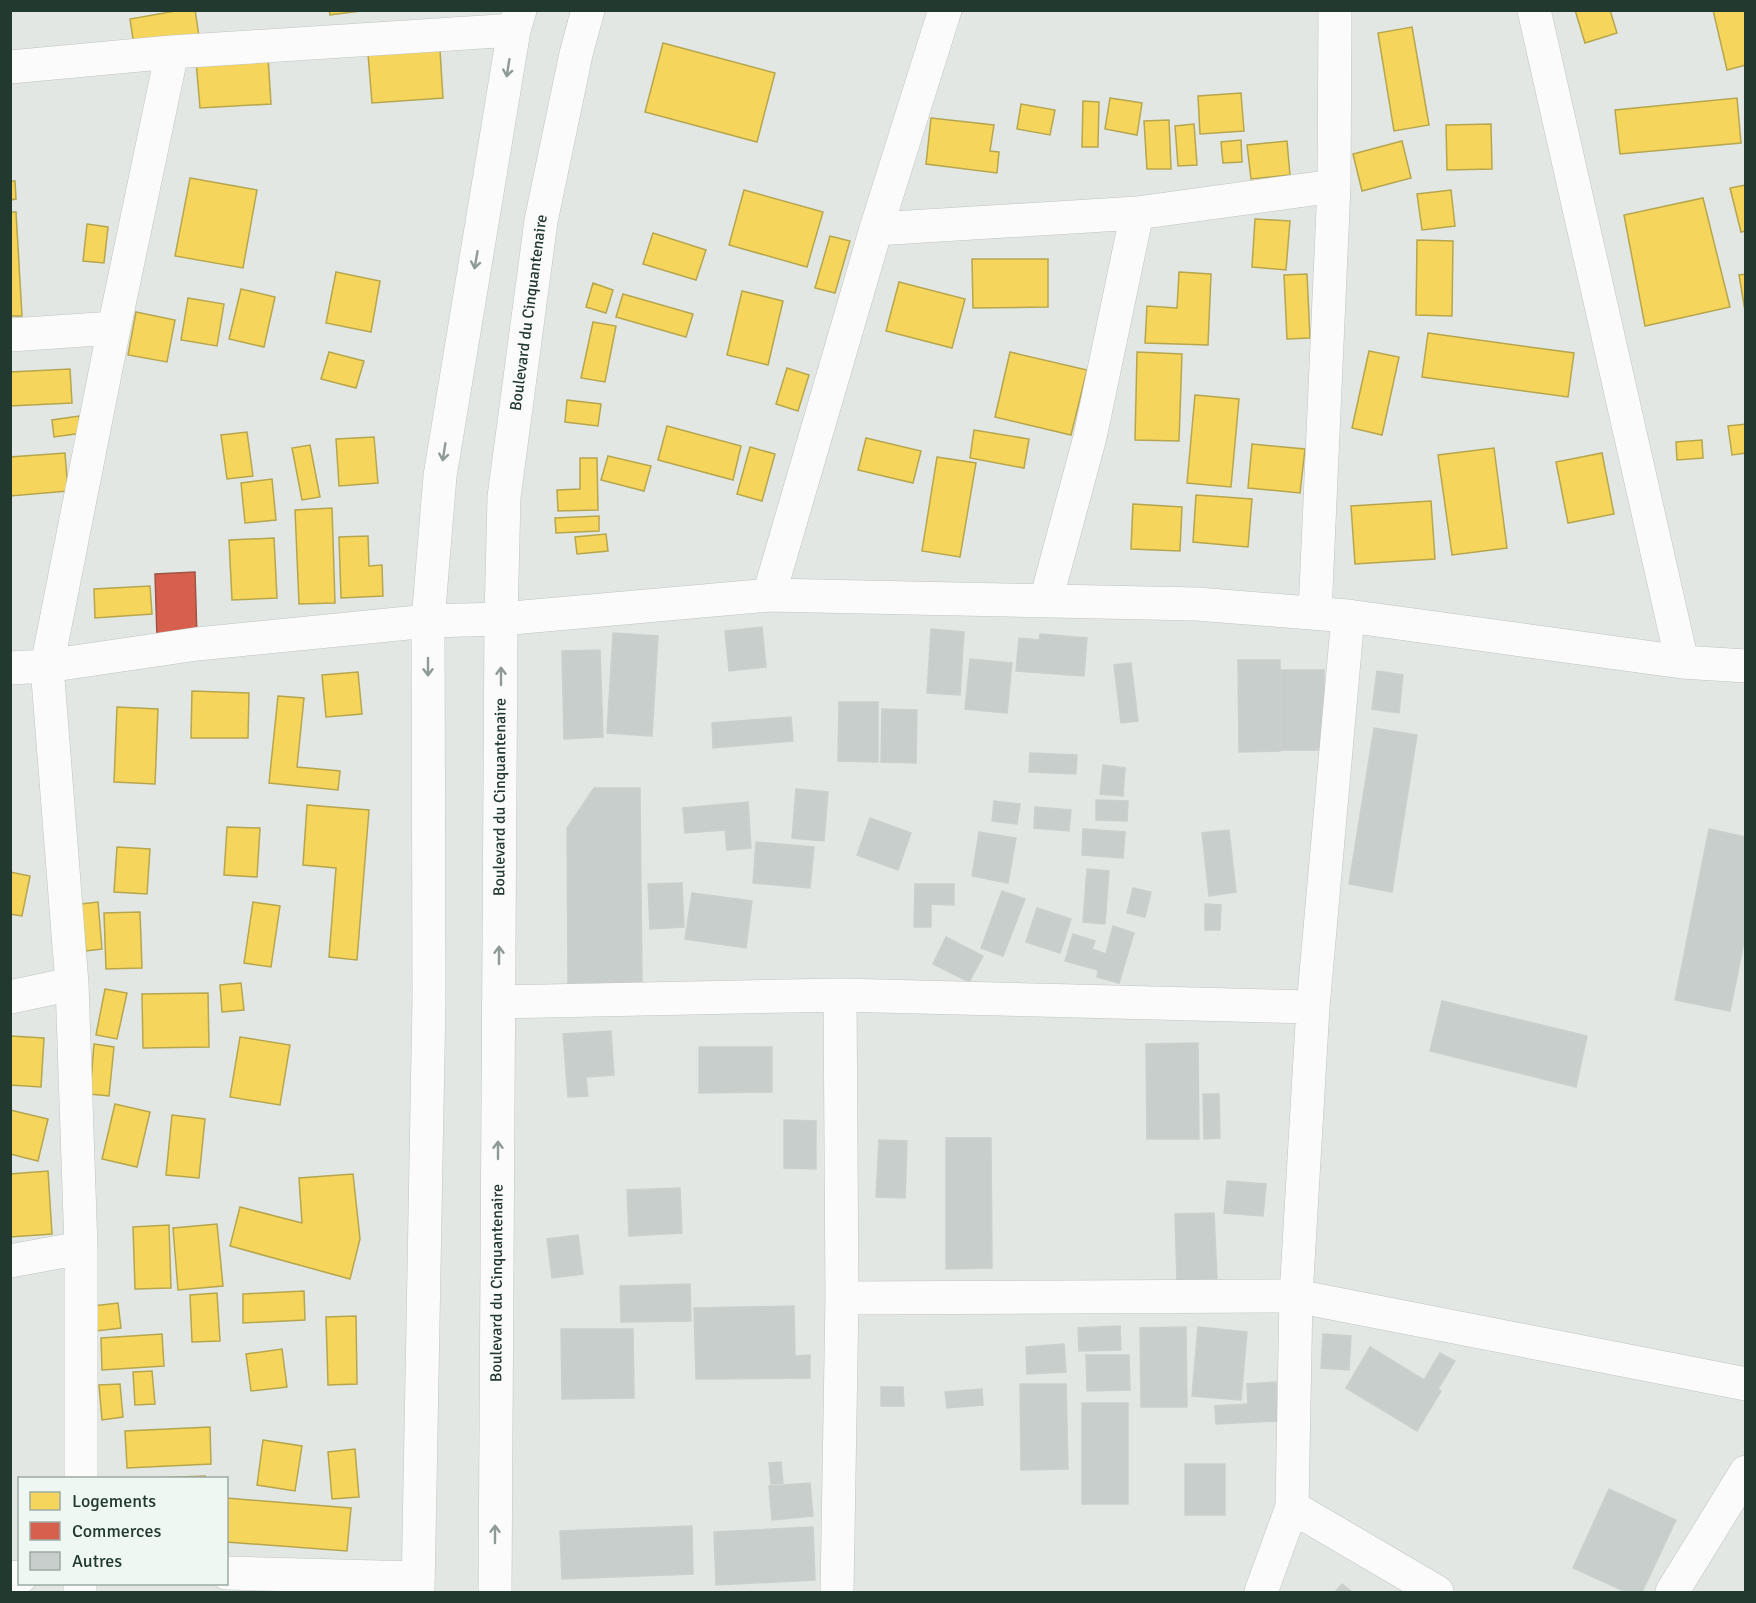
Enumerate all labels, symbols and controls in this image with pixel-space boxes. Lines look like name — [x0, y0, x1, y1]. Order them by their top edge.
one-way arrow — [503, 57, 514, 77]
street label: Boulevard du Cinquantenaire — [506, 212, 552, 412]
one-way arrow — [470, 250, 481, 269]
one-way arrow — [439, 442, 450, 462]
one-way arrow — [422, 657, 434, 677]
one-way arrow — [495, 667, 506, 687]
street label: Boulevard du Cinquantenaire — [489, 698, 511, 896]
one-way arrow — [493, 946, 505, 966]
one-way arrow — [492, 1141, 504, 1161]
street label: Boulevard du Cinquantenaire — [486, 1184, 508, 1382]
legend — [18, 1477, 228, 1585]
text: Logements — [72, 1490, 156, 1512]
text: Commerces — [72, 1520, 161, 1542]
one-way arrow — [489, 1525, 501, 1545]
text: Autres — [72, 1550, 122, 1572]

